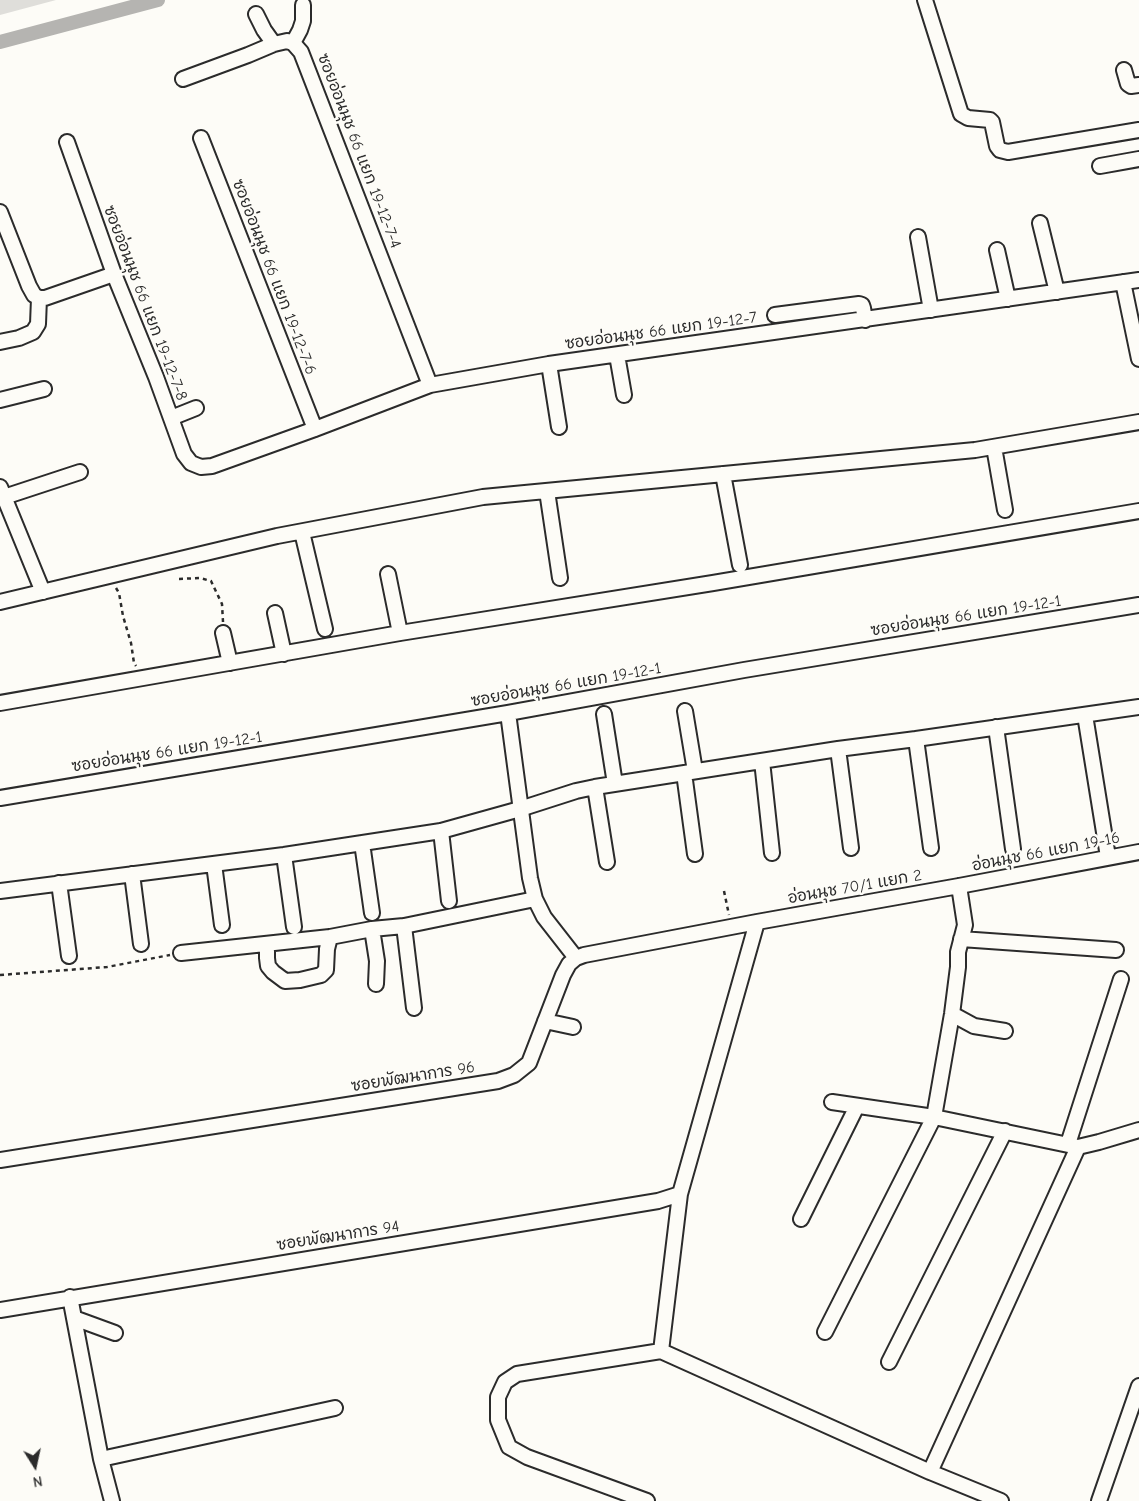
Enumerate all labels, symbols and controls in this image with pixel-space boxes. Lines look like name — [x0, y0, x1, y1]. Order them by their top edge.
street label: ซอยอ่อนนุช 66 แยก 19-12-7-4 — [313, 51, 405, 251]
street label: ซอยอ่อนนุช 66 แยก 19-12-7-6 — [228, 177, 320, 377]
street label: ซอยอ่อนนุช 66 แยก 19-12-7-8 — [99, 203, 191, 403]
street label: ซอยอ่อนนุช 66 แยก 19-12-7 — [564, 308, 758, 354]
street label: ซอยอ่อนนุช 66 แยก 19-12-1 — [869, 591, 1063, 641]
street label: ซอยอ่อนนุช 66 แยก 19-12-1 — [470, 659, 662, 711]
street label: ซอยอ่อนนุช 66 แยก 19-12-1 — [70, 727, 264, 777]
street label: อ่อนนุช 66 แยก 19-16 — [970, 828, 1122, 876]
street label: อ่อนนุช 70/1 แยก 2 — [787, 866, 923, 908]
street label: ซอยพัฒนาการ 96 — [350, 1058, 476, 1096]
street label: ซอยพัฒนาการ 94 — [275, 1217, 401, 1255]
north arrow — [10, 1441, 60, 1491]
text: N — [32, 1472, 44, 1490]

